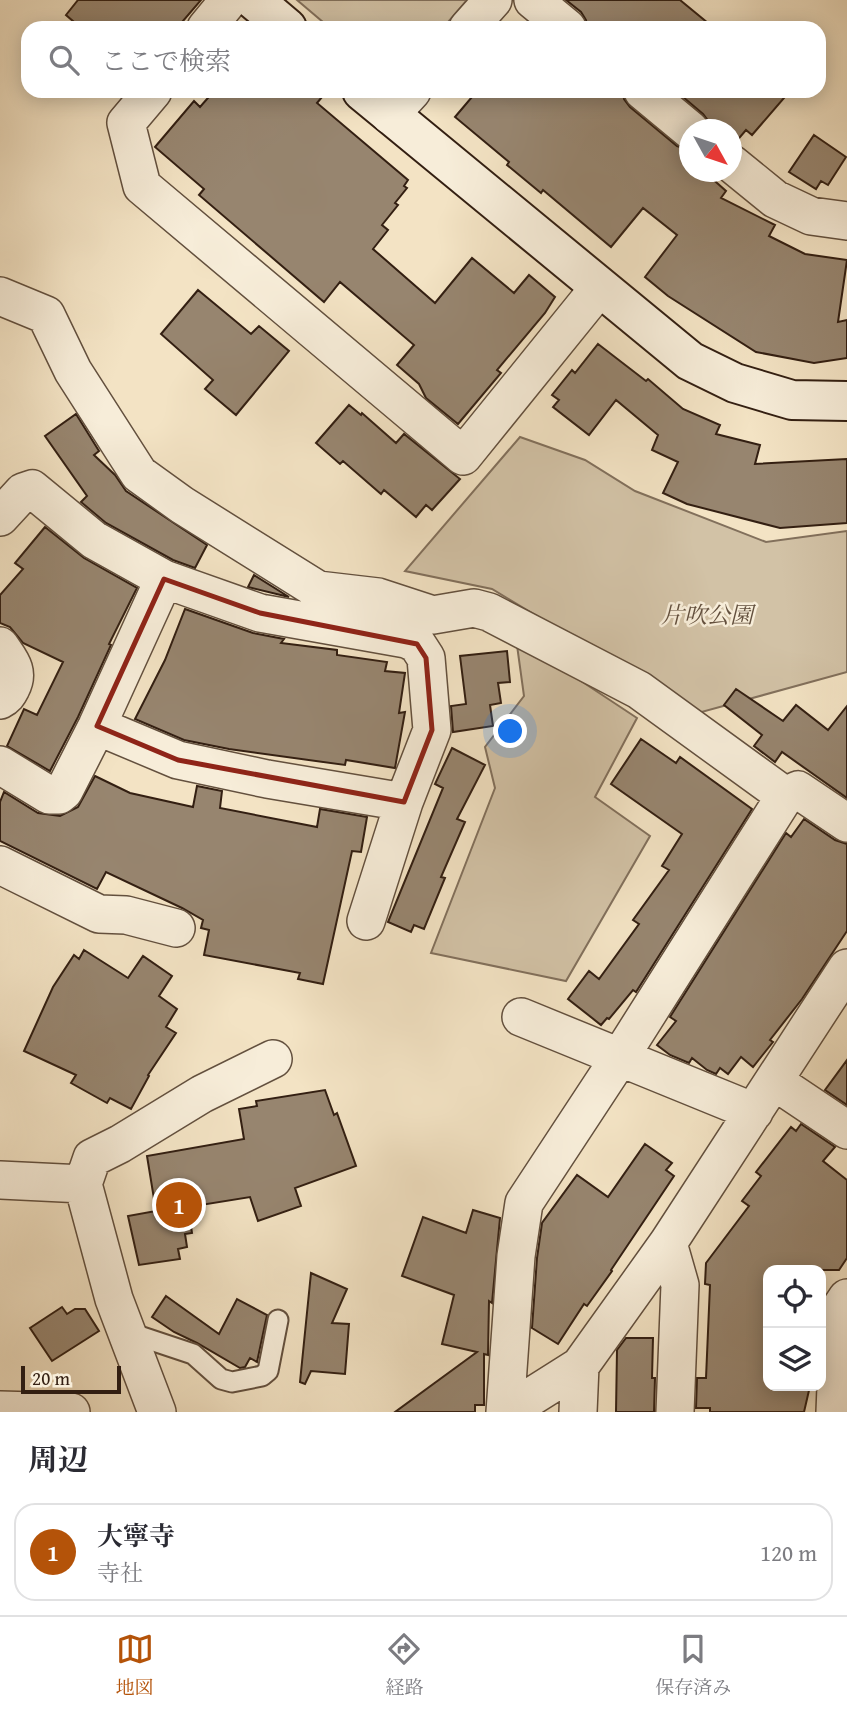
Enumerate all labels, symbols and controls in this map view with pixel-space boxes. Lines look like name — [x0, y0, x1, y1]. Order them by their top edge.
search box — [21, 21, 826, 98]
icon: search — [45, 41, 83, 79]
text: ここで検索 — [101, 41, 231, 80]
north arrow — [679, 119, 742, 182]
park label: 片吹公園 — [661, 598, 757, 631]
your location — [493, 714, 527, 748]
pin: 1 — [156, 1179, 202, 1231]
map controls — [763, 1265, 826, 1391]
button: locate — [763, 1265, 826, 1328]
button: layers — [763, 1328, 826, 1391]
scale bar — [21, 1363, 121, 1395]
text: 20 m — [32, 1364, 70, 1392]
text: 周辺 — [28, 1437, 88, 1481]
text: 大寧寺 — [97, 1516, 175, 1555]
text: 1 — [47, 1536, 59, 1569]
text: 120 m — [760, 1536, 817, 1569]
text: 寺社 — [97, 1556, 143, 1589]
tab: 地図 — [116, 1630, 154, 1701]
tab: 経路 — [385, 1630, 423, 1701]
tab: 保存済み — [655, 1630, 731, 1701]

